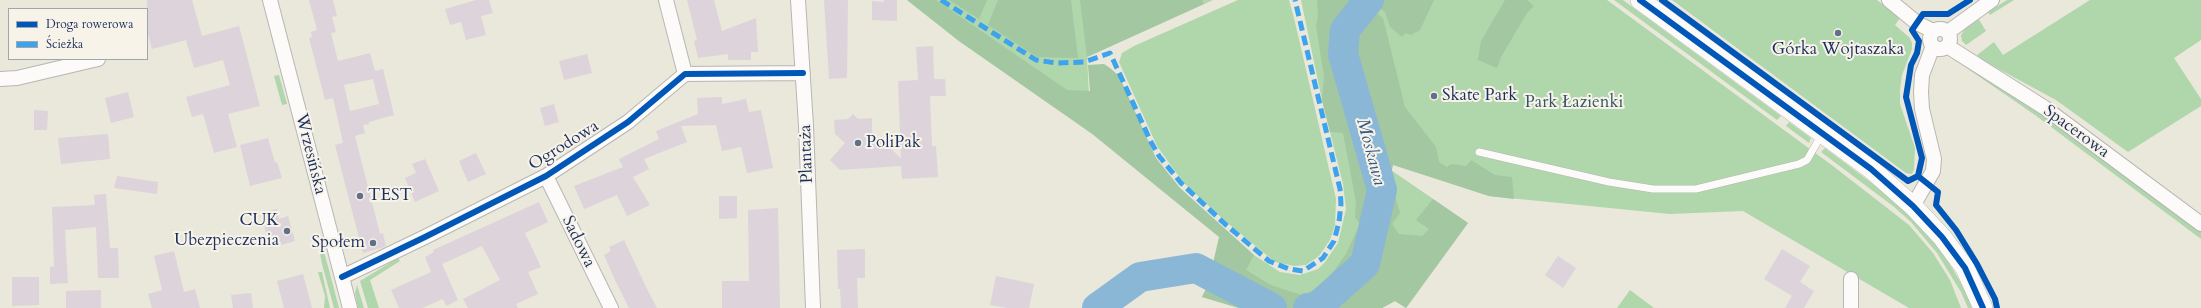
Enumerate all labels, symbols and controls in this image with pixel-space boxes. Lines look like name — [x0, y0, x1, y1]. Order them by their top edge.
legend — [8, 8, 148, 60]
text: Droga rowerowa — [46, 16, 133, 32]
marker: Górka Wojtaszaka — [1833, 28, 1843, 38]
text: Ścieżka — [46, 36, 83, 52]
place label: Górka Wojtaszaka — [1772, 40, 1904, 60]
place label: Skate Park — [1442, 86, 1517, 106]
marker: Skate Park — [1429, 91, 1439, 101]
park label: Park Łazienki — [1525, 93, 1623, 113]
street label: Spacerowa — [2039, 101, 2113, 163]
street label: Wrzesińska — [290, 111, 330, 197]
street label: Ogrodowa — [525, 116, 603, 176]
water label: Moskawa — [1351, 116, 1389, 188]
street label: Plantaża — [796, 124, 818, 184]
place label: PoliPak — [866, 133, 921, 153]
marker: PoliPak — [853, 138, 863, 148]
place label: TEST — [368, 186, 412, 206]
marker: TEST — [355, 191, 365, 201]
place label: CUK Ubezpieczenia — [174, 211, 279, 251]
street label: Sadowa — [557, 213, 599, 271]
marker: CUK Ubezpieczenia — [282, 226, 292, 236]
place label: Społem — [311, 233, 365, 253]
marker: Społem — [368, 238, 378, 248]

